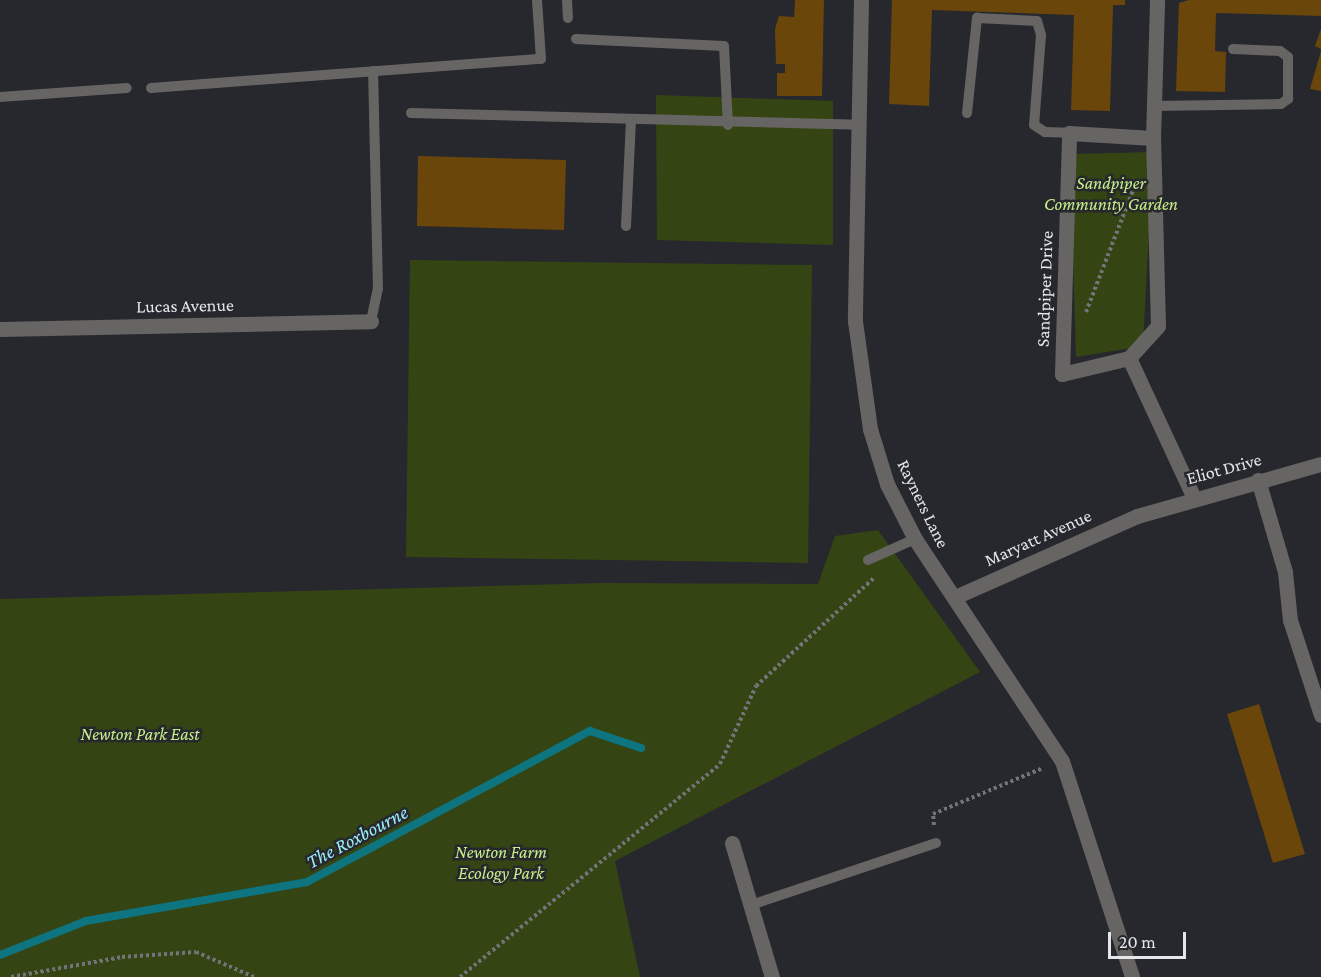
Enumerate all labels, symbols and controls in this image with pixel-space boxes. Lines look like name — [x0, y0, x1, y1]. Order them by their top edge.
park label: Sandpiper Community Garden — [1044, 173, 1178, 216]
street label: Sandpiper Drive — [1032, 231, 1058, 347]
street label: Lucas Avenue — [136, 294, 234, 318]
street label: Eliot Drive — [1184, 449, 1264, 489]
street label: Rayners Lane — [892, 456, 954, 552]
street label: Maryatt Avenue — [981, 505, 1095, 571]
park label: Newton Park East — [80, 723, 200, 745]
water label: The Roxbourne — [302, 800, 412, 874]
park label: Newton Farm Ecology Park — [455, 842, 547, 884]
scale bar — [1111, 920, 1189, 958]
text: 20 m — [1119, 932, 1156, 952]

